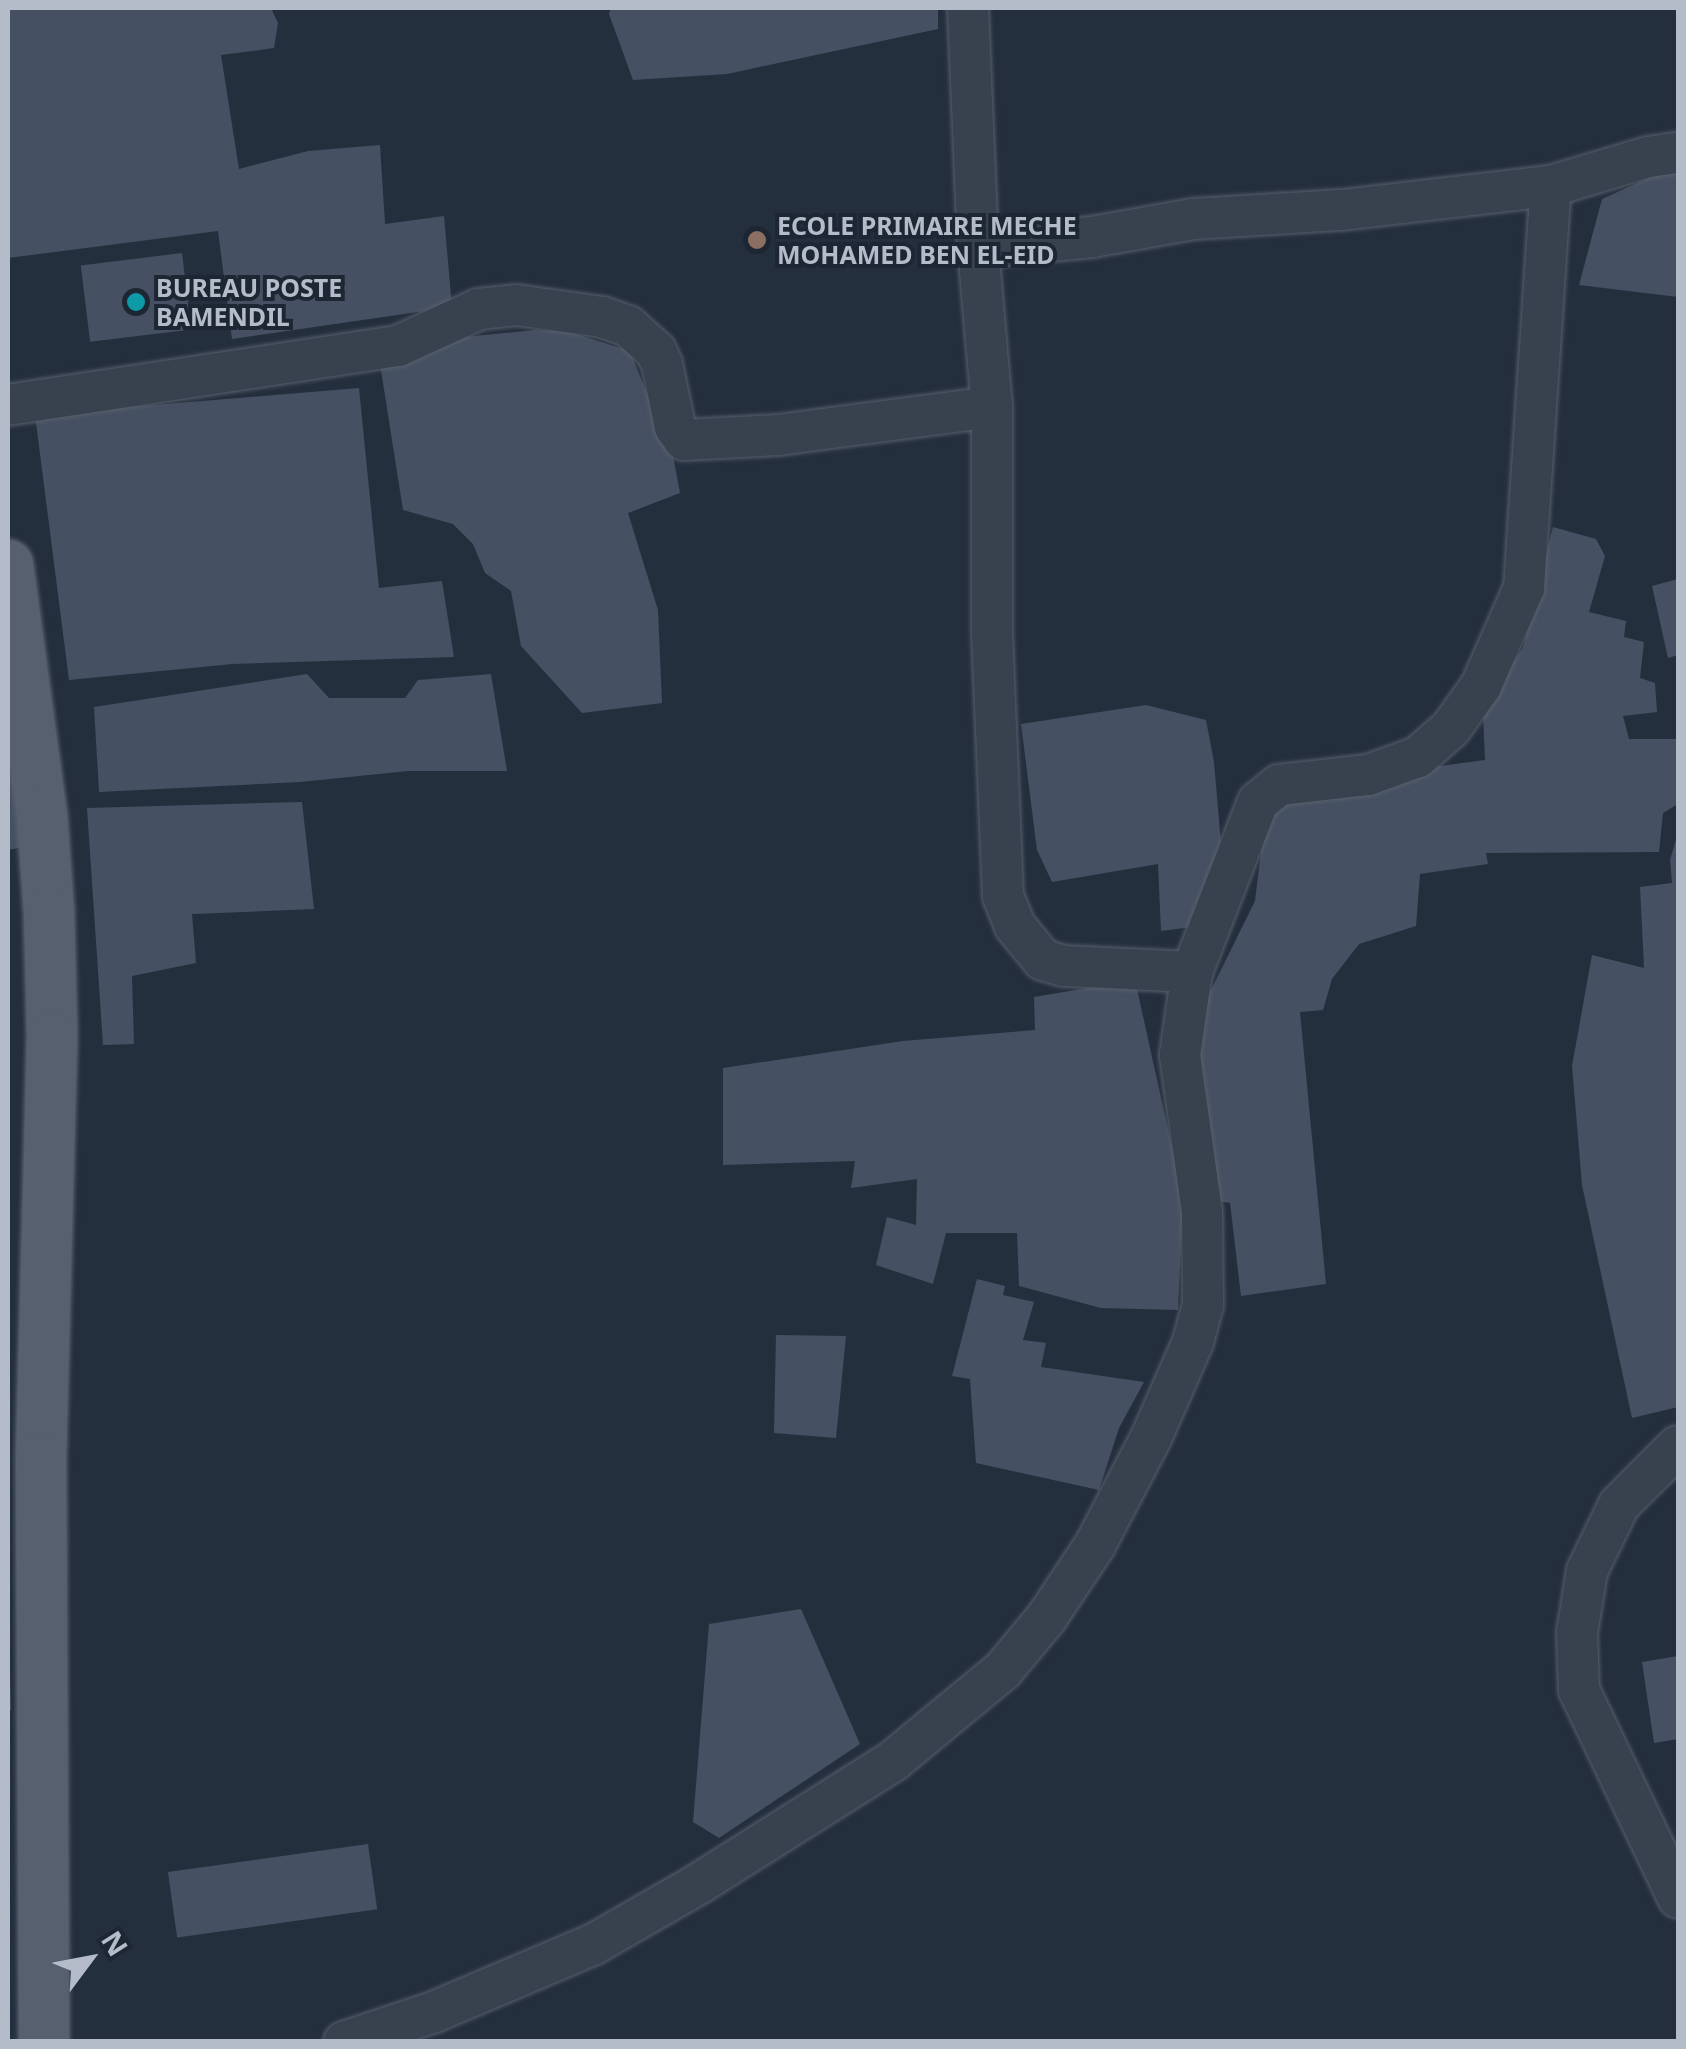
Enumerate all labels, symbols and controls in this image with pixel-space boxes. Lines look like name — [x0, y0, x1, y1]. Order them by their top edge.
place label: ECOLE PRIMAIRE MECHE MOHAMED BEN EL-EID — [777, 211, 1077, 270]
marker: ECOLE PRIMAIRE MECHE MOHAMED BEN EL-EID — [746, 229, 768, 251]
place label: BUREAU POSTE BAMENDIL — [156, 273, 342, 332]
marker: BUREAU POSTE BAMENDIL — [125, 291, 147, 313]
north arrow — [40, 1909, 140, 2009]
text: N — [93, 1923, 138, 1963]

